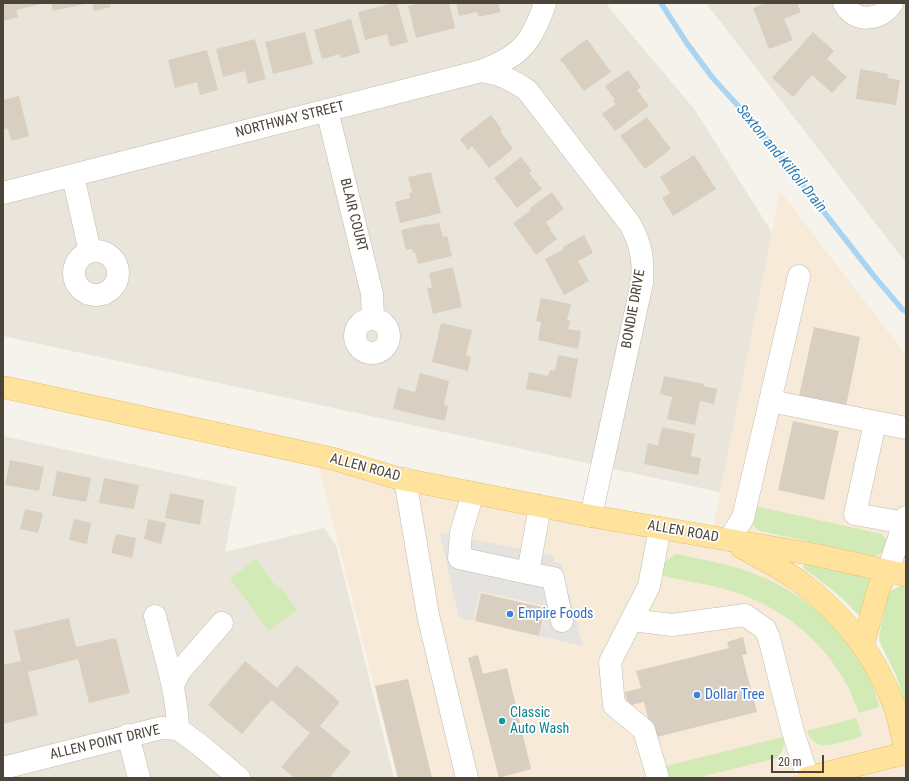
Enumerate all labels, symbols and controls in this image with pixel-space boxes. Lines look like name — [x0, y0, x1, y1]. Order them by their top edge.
street label: NORTHWAY STREET — [234, 98, 346, 142]
water label: Sexton and Kilfoil Drain — [732, 101, 830, 217]
street label: BLAIR COURT — [336, 177, 370, 253]
street label: BONDIE DRIVE — [619, 268, 649, 350]
street label: ALLEN ROAD — [328, 451, 402, 485]
street label: ALLEN ROAD — [646, 517, 720, 547]
place label: Empire Foods — [518, 606, 594, 622]
marker: Empire Foods — [505, 609, 515, 619]
place label: Dollar Tree — [705, 687, 765, 703]
marker: Dollar Tree — [692, 690, 702, 700]
place label: Classic Auto Wash — [510, 705, 569, 738]
marker: Classic Auto Wash — [497, 716, 507, 726]
street label: ALLEN POINT DRIVE — [48, 722, 162, 764]
scale bar — [773, 747, 826, 773]
text: 20 m — [778, 755, 802, 769]

